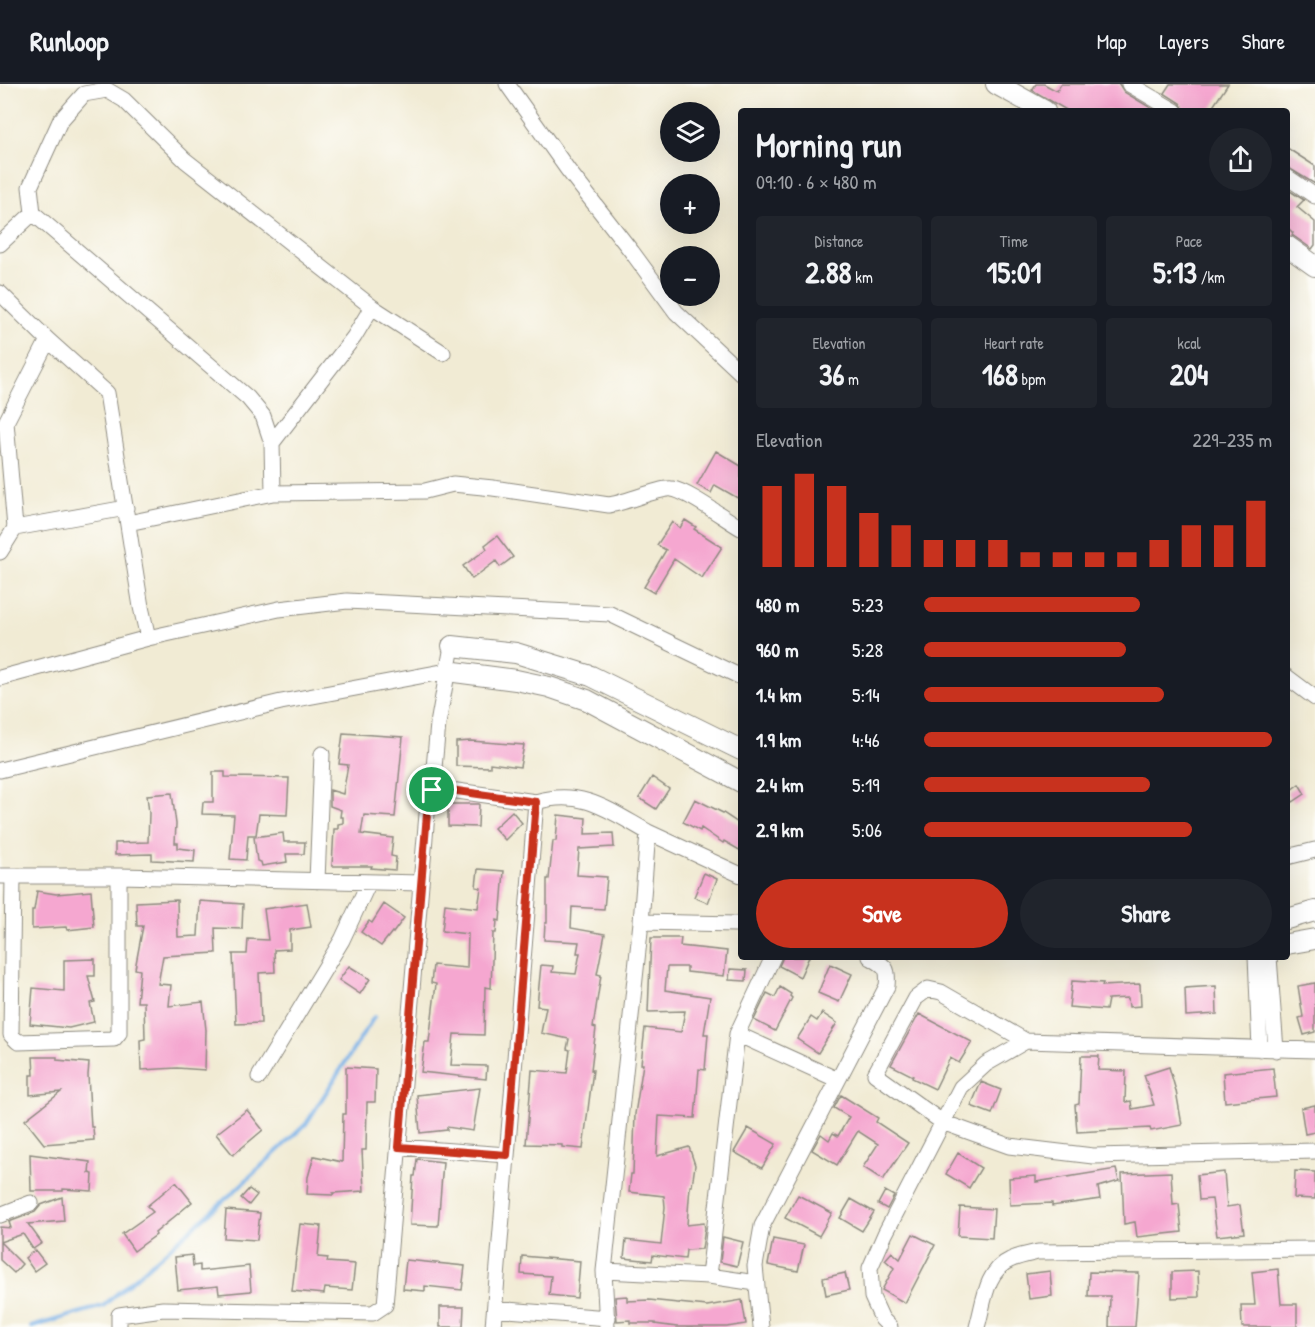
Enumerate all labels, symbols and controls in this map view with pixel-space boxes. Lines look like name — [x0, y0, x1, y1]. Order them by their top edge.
text: Runloop — [30, 22, 109, 60]
text: Map — [1097, 27, 1126, 56]
text: Layers — [1159, 27, 1209, 56]
text: Share — [1242, 27, 1285, 56]
map controls — [660, 102, 720, 306]
button: layers — [660, 102, 720, 162]
text: Morning run — [756, 123, 902, 167]
button: share — [1209, 128, 1272, 191]
text: 09:10 · 6 × 480 m — [756, 168, 877, 195]
button: + — [660, 174, 720, 234]
text: Distance — [815, 230, 863, 252]
text: Time — [1000, 230, 1028, 252]
text: Pace — [1176, 230, 1202, 252]
button: − — [660, 246, 720, 306]
text: 2.88 — [805, 252, 852, 292]
text: 15:01 — [987, 252, 1041, 292]
text: 5:13 — [1153, 252, 1197, 292]
text: km — [852, 266, 873, 288]
text: /km — [1197, 266, 1225, 288]
text: Elevation — [812, 332, 866, 354]
text: Heart rate — [984, 332, 1044, 354]
text: kcal — [1177, 332, 1201, 354]
text: 36 — [819, 354, 844, 394]
text: 168 — [982, 354, 1018, 394]
text: 204 — [1170, 354, 1208, 394]
text: m — [844, 368, 859, 390]
text: bpm — [1018, 368, 1046, 390]
text: Elevation — [756, 426, 822, 453]
text: 229–235 m — [1193, 426, 1272, 453]
text: 480 m — [756, 591, 799, 618]
text: 5:23 — [852, 591, 883, 618]
text: 960 m — [756, 636, 798, 663]
text: 5:28 — [852, 636, 883, 663]
text: 1.4 km — [756, 681, 802, 708]
text: 5:14 — [852, 681, 880, 708]
text: 1.9 km — [756, 726, 801, 753]
text: 4:46 — [852, 726, 880, 753]
pin — [406, 764, 457, 815]
text: 2.4 km — [756, 771, 804, 798]
text: 5:19 — [852, 771, 880, 798]
icon: arrive — [415, 773, 448, 806]
text: 2.9 km — [756, 816, 803, 843]
text: 5:06 — [852, 816, 882, 843]
button: Save — [756, 879, 1008, 948]
button: Share — [1020, 879, 1272, 948]

